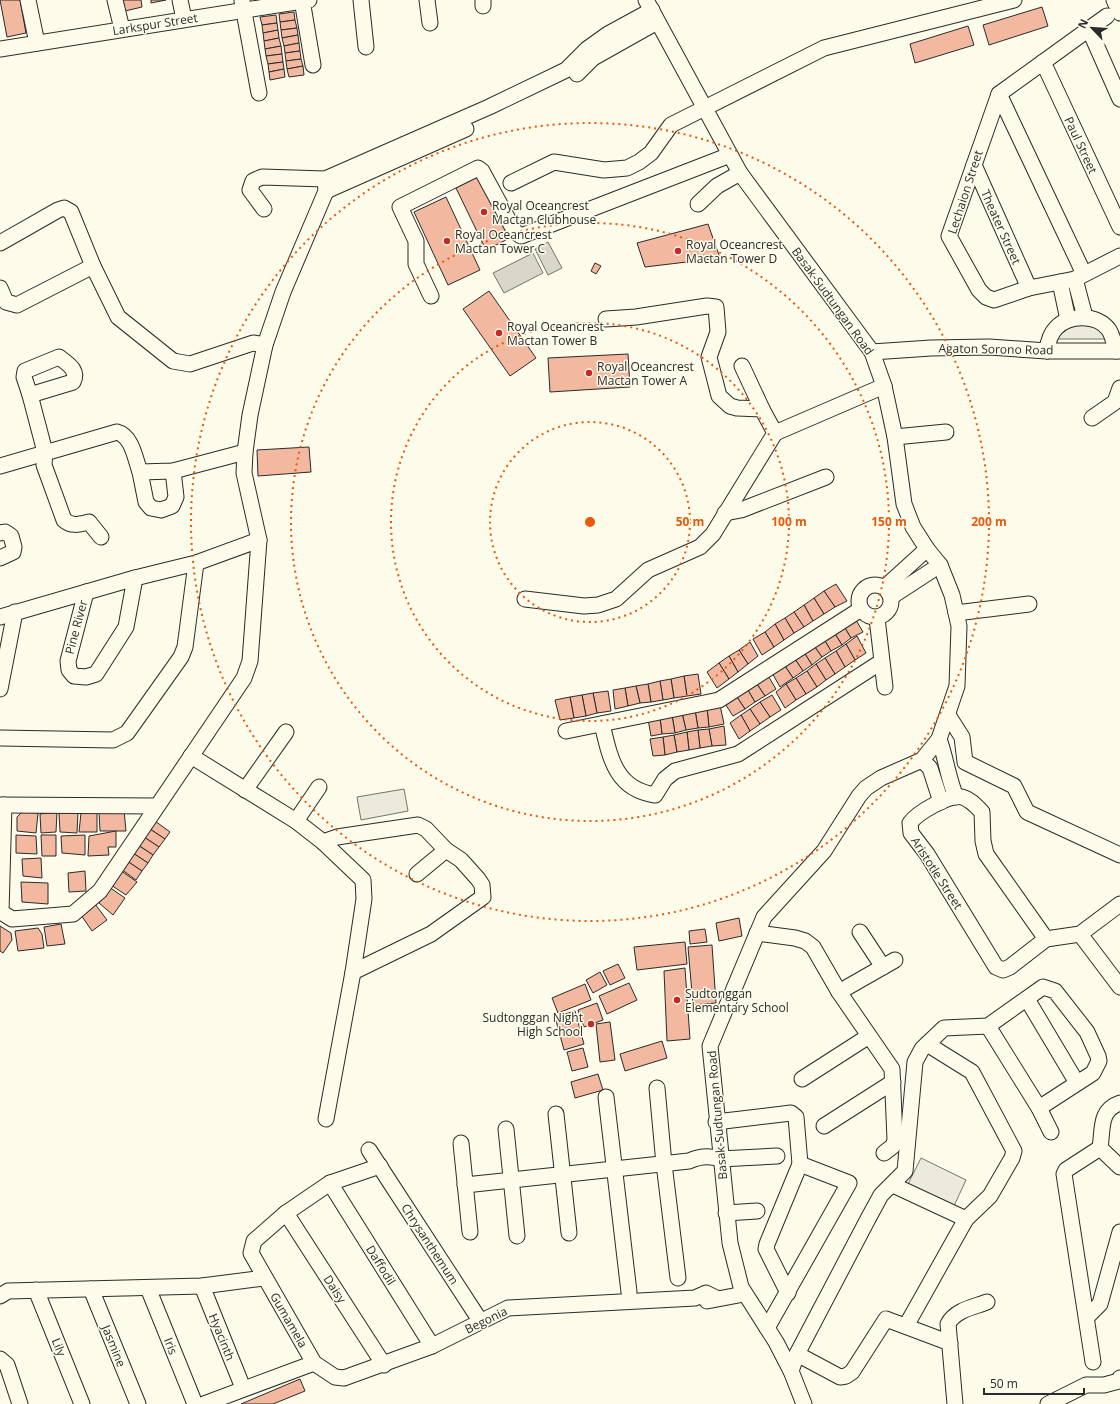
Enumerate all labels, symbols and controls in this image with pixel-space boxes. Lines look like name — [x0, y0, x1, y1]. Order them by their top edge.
north arrow — [1072, 8, 1112, 48]
street label: Larkspur Street — [111, 9, 199, 39]
text: N — [1074, 16, 1091, 31]
street label: Paul Street — [1060, 114, 1102, 176]
street label: Lechaion Street — [943, 148, 987, 236]
street label: Theater Street — [977, 187, 1025, 267]
place label: Royal Oceancrest Mactan Clubhouse — [492, 197, 597, 228]
marker: Royal Oceancrest Mactan Clubhouse — [479, 207, 489, 217]
place label: Royal Oceancrest Mactan Tower C — [455, 226, 552, 257]
marker: Royal Oceancrest Mactan Tower C — [442, 236, 452, 246]
place label: Royal Oceancrest Mactan Tower D — [686, 236, 783, 267]
street label: Basak-Sudtungan Road — [788, 244, 878, 358]
marker: Royal Oceancrest Mactan Tower D — [673, 246, 683, 256]
place label: Royal Oceancrest Mactan Tower B — [507, 318, 604, 349]
marker: Royal Oceancrest Mactan Tower B — [494, 328, 504, 338]
street label: Agaton Sorono Road — [938, 339, 1054, 359]
place label: Royal Oceancrest Mactan Tower A — [597, 358, 694, 389]
marker: Royal Oceancrest Mactan Tower A — [584, 368, 594, 378]
text: 50 m — [676, 513, 704, 530]
text: 100 m — [771, 513, 807, 530]
text: 150 m — [871, 513, 907, 530]
text: 200 m — [971, 513, 1007, 530]
centre of rings — [583, 515, 597, 529]
street label: Pine River — [61, 598, 91, 656]
street label: Aristotle Street — [907, 833, 967, 913]
place label: Sudtonggan Elementary School — [685, 985, 789, 1016]
marker: Sudtonggan Elementary School — [672, 995, 682, 1005]
place label: Sudtonggan Night High School — [482, 1009, 583, 1040]
marker: Sudtonggan Night High School — [586, 1019, 596, 1029]
street label: Basak-Sudtungan Road — [703, 1050, 731, 1180]
street label: Chrysanthemum — [397, 1200, 463, 1288]
street label: Daffodil — [362, 1242, 400, 1288]
street label: Daisy — [320, 1272, 351, 1307]
street label: Gumamela — [266, 1289, 312, 1351]
street label: Begonia — [462, 1302, 510, 1338]
street label: Hyacinth — [205, 1311, 239, 1363]
street label: Jasmine — [98, 1322, 130, 1370]
street label: Lily — [48, 1335, 71, 1360]
street label: Iris — [160, 1335, 182, 1357]
scale bar — [984, 1370, 1084, 1396]
text: 50 m — [990, 1375, 1018, 1392]

